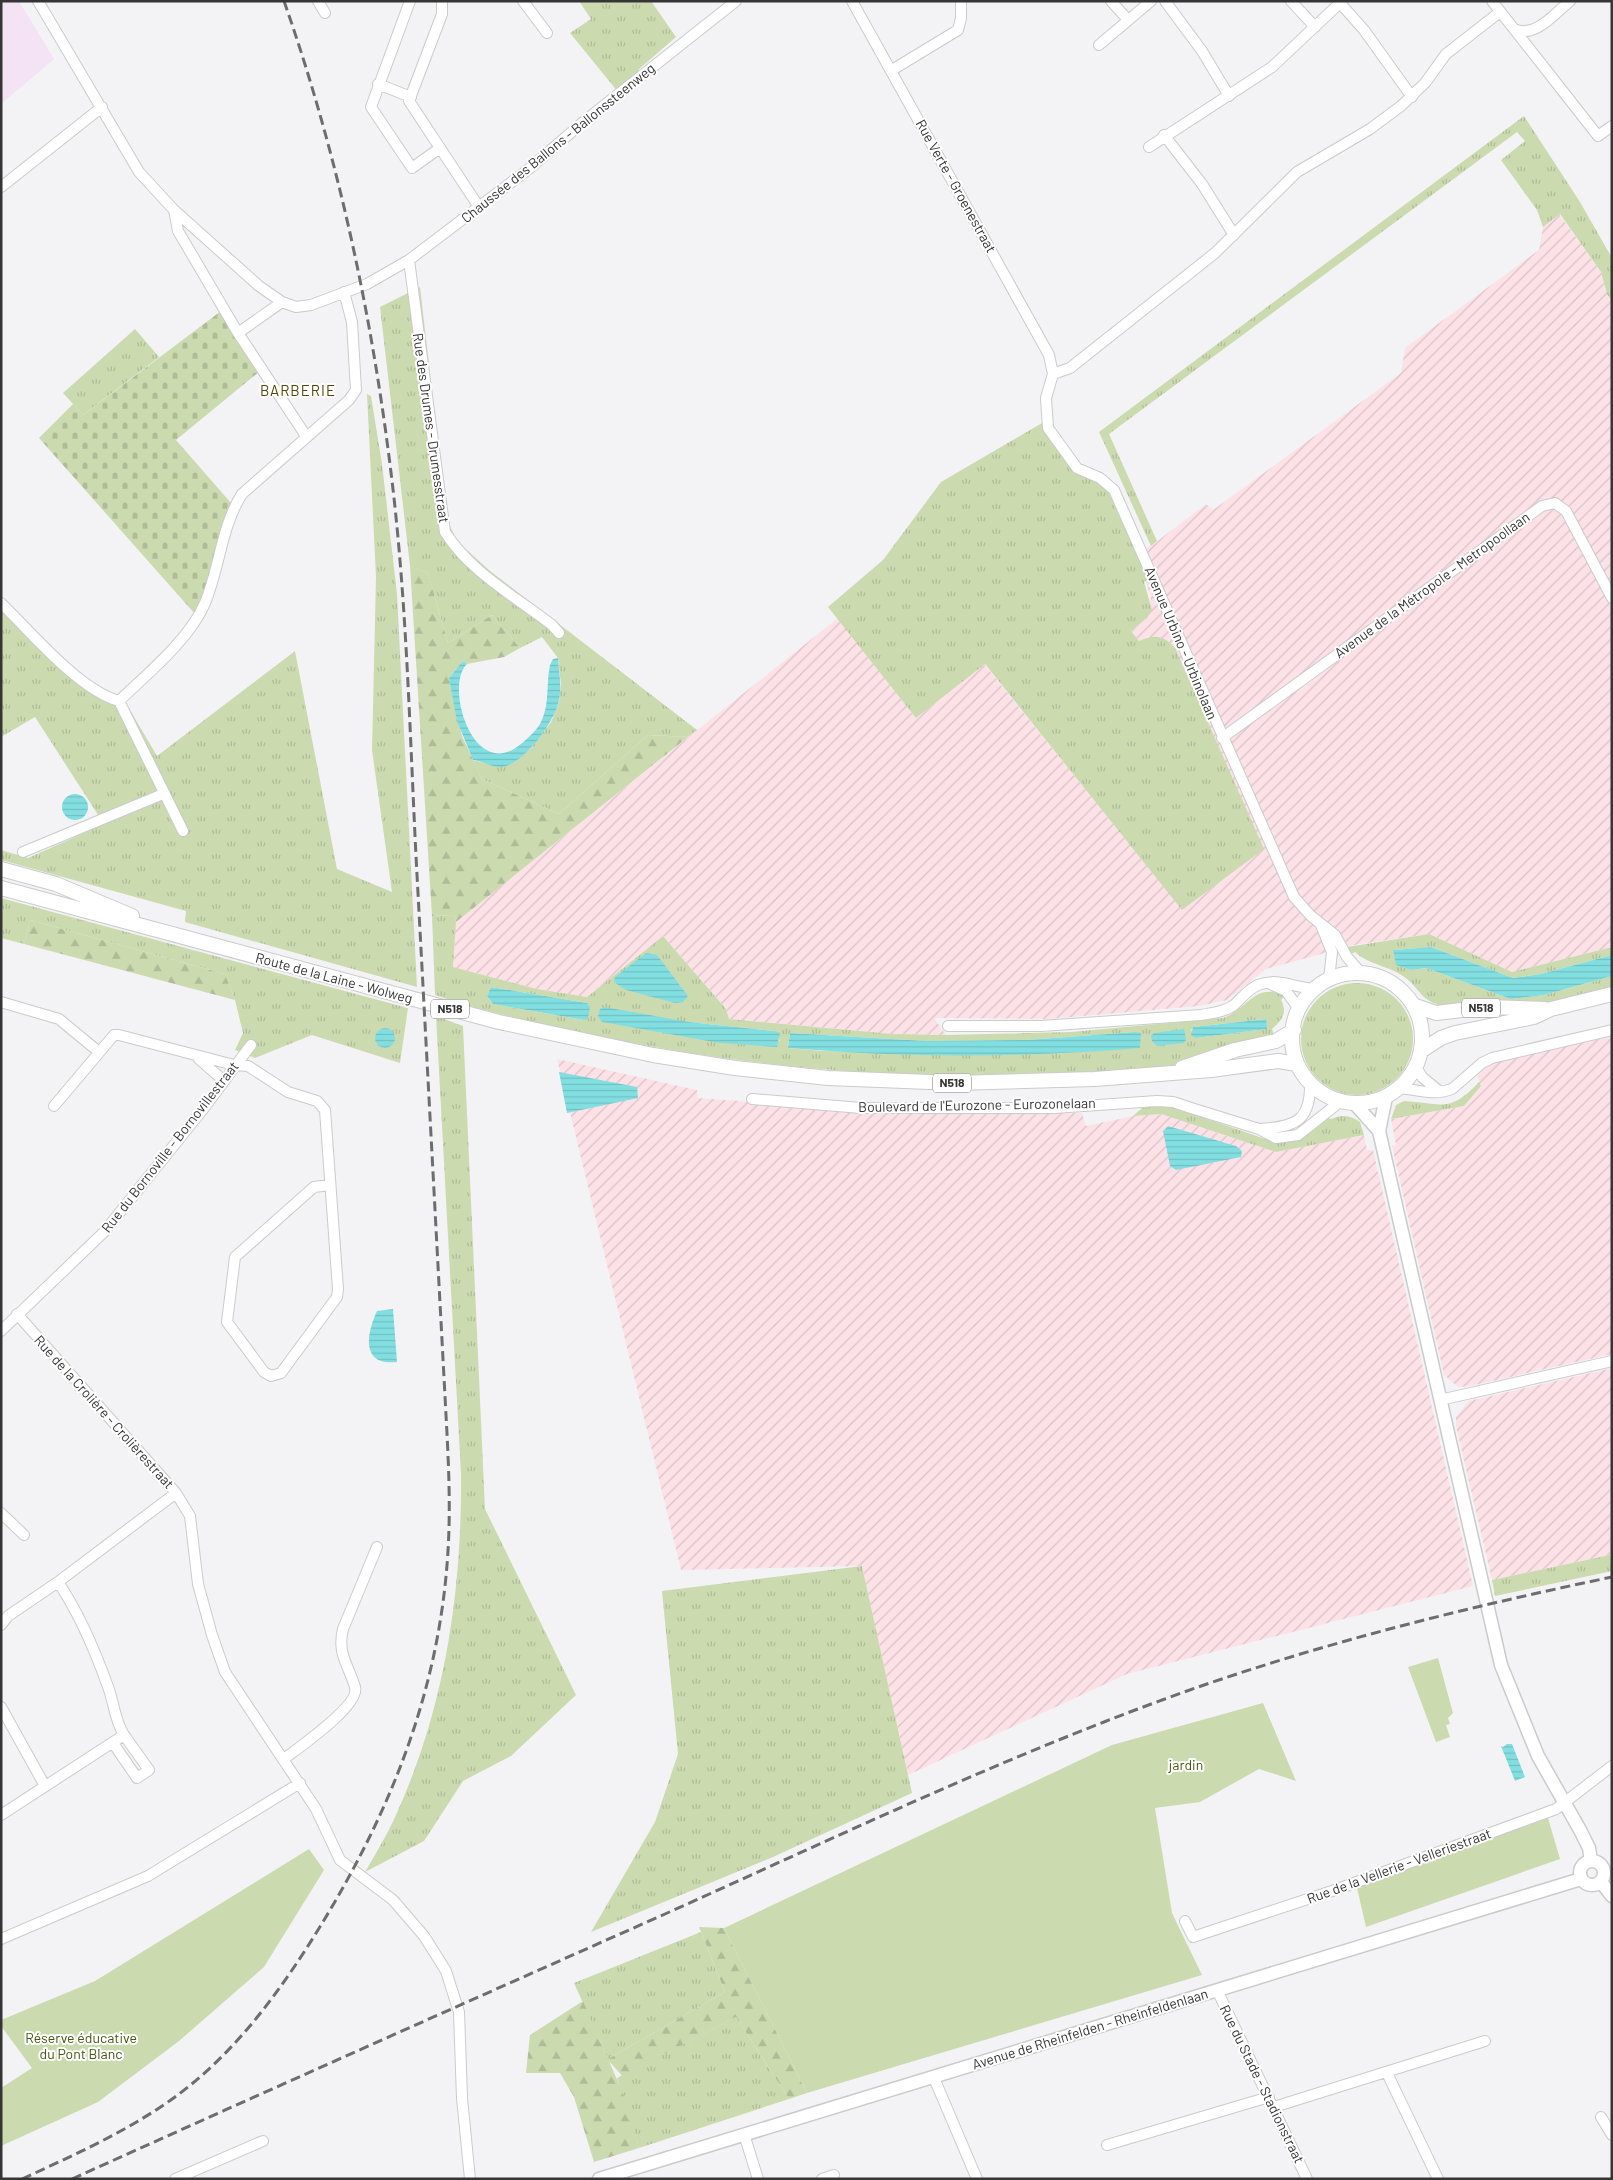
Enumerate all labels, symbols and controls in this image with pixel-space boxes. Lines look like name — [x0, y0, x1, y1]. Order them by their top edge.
street label: Chaussée des Ballons - Ballonssteenweg — [457, 59, 658, 226]
street label: Rue Verte - Groenestraat — [913, 116, 1000, 255]
street label: Rue des Drumes - Drumesstraat — [410, 332, 453, 524]
district label: BARBERIE — [260, 381, 336, 399]
street label: Avenue de la Métropole - Metropoollaan — [1331, 508, 1533, 661]
street label: Avenue Urbino - Urbinolaan — [1142, 564, 1221, 722]
street label: Route de la Laine - Wolweg — [254, 948, 415, 1007]
road number: N518 — [1462, 998, 1500, 1018]
road number: N518 — [431, 1000, 469, 1019]
street label: Rue du Bornoville - Bornovillestraat — [98, 1058, 242, 1236]
road number: N518 — [933, 1074, 971, 1092]
street label: Boulevard de l'Eurozone - Eurozonelaan — [858, 1094, 1096, 1115]
street label: Rue de la Crolière - Crolièrestraat — [31, 1332, 178, 1492]
park label: jardin — [1168, 1756, 1203, 1773]
street label: Rue de la Vellerie - Velleriestraat — [1304, 1824, 1493, 1907]
street label: Avenue de Rheinfelden - Rheinfeldenlaan — [970, 1984, 1210, 2073]
street label: Rue du Stade - Stadionstraat — [1217, 2002, 1308, 2166]
park label: Réserve éducative du Pont Blanc — [25, 2029, 137, 2062]

